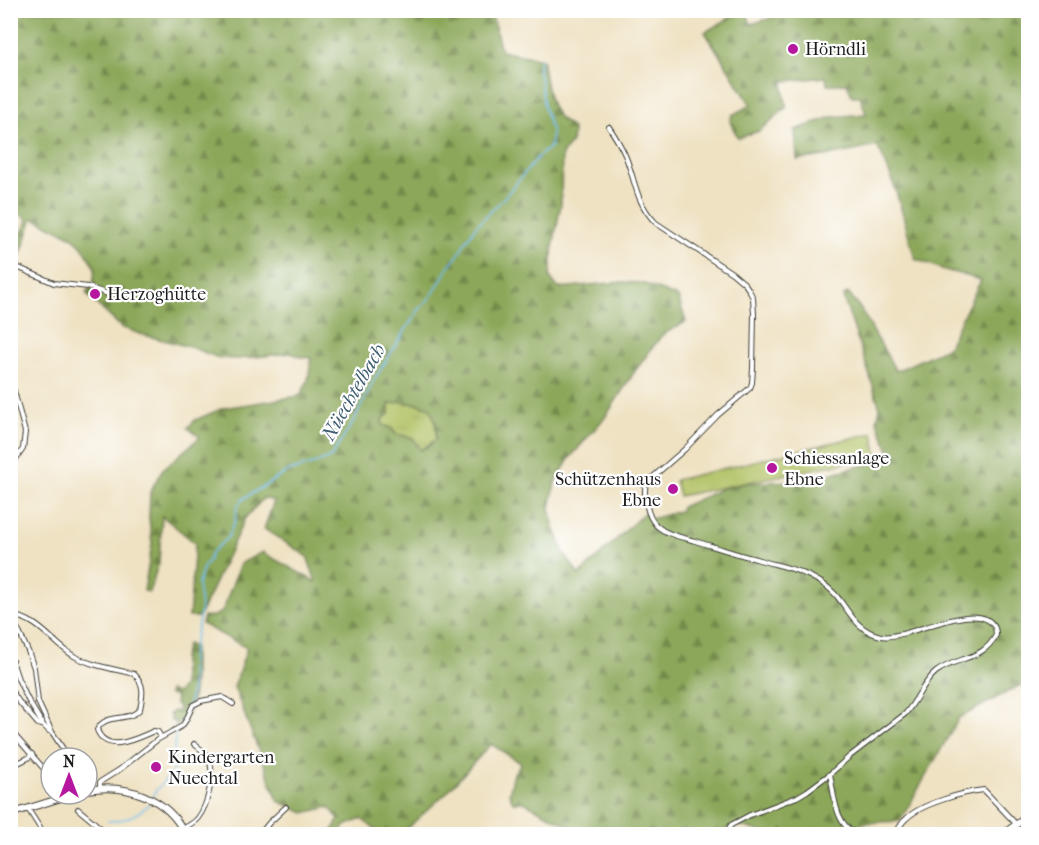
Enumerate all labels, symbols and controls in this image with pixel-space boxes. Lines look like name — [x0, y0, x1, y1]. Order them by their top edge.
place label: Hörndli — [805, 39, 867, 60]
marker: Hörndli — [786, 42, 800, 56]
place label: Herzoghütte — [107, 284, 206, 305]
marker: Herzoghütte — [88, 287, 102, 301]
water label: Nüechtelbach — [316, 340, 390, 445]
place label: Schiessanlage Ebne — [784, 448, 889, 490]
marker: Schiessanlage Ebne — [765, 461, 779, 475]
place label: Schützenhaus Ebne — [555, 469, 661, 511]
marker: Schützenhaus Ebne — [666, 482, 680, 496]
north arrow — [39, 746, 99, 806]
place label: Kindergarten Nuechtal — [168, 747, 275, 789]
text: N — [63, 752, 76, 771]
marker: Kindergarten Nuechtal — [149, 760, 163, 774]

